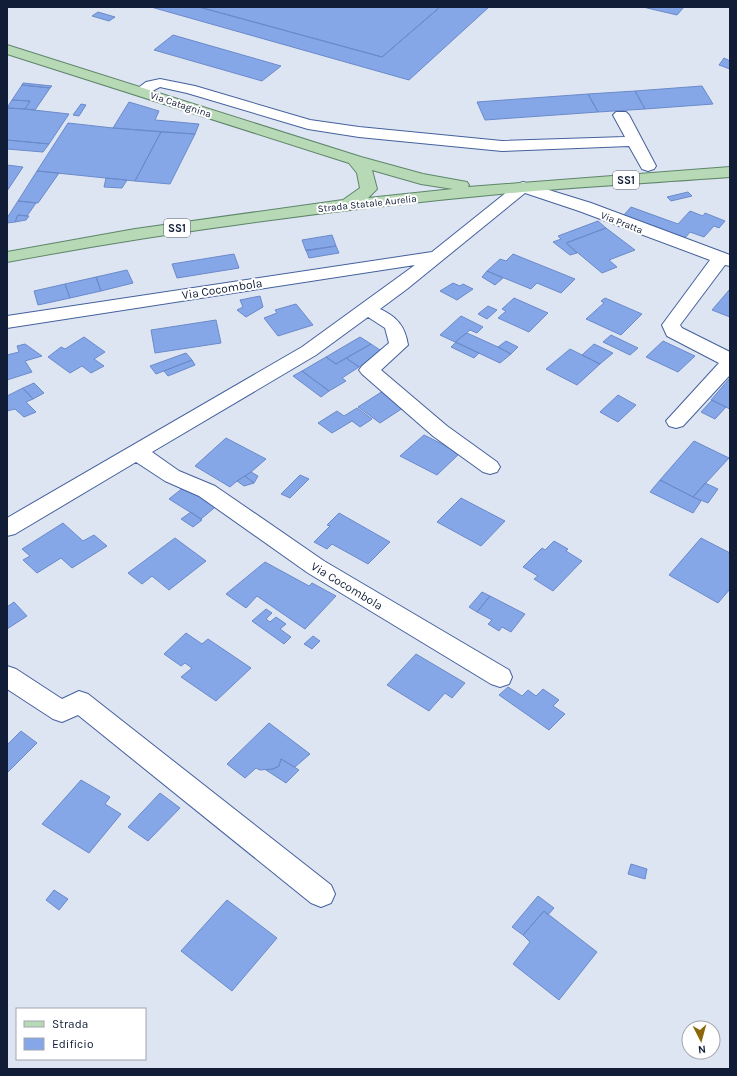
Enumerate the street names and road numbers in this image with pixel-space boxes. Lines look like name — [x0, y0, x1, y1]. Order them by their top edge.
street label: Via Catagnina — [149, 89, 213, 120]
road number: SS1 — [613, 171, 639, 189]
street label: Strada Statale Aurelia — [317, 193, 417, 215]
street label: Via Pratta — [599, 209, 644, 236]
road number: SS1 — [164, 219, 190, 237]
street label: Via Cocombola — [181, 276, 263, 302]
street label: Via Cocombola — [309, 559, 385, 613]

